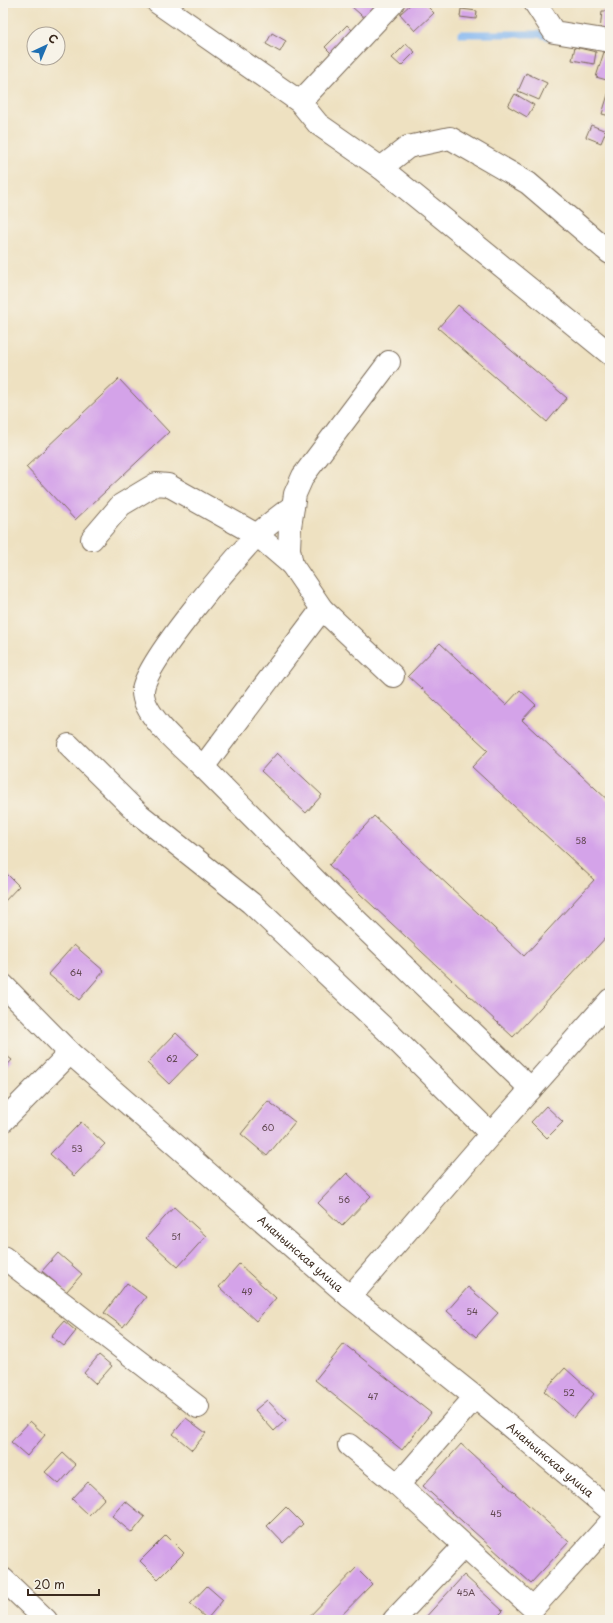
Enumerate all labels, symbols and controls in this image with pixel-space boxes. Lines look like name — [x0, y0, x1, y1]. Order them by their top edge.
north arrow — [26, 26, 66, 66]
text: С — [44, 29, 62, 47]
house number: 58 — [575, 833, 587, 847]
house number: 64 — [70, 965, 82, 979]
house number: 62 — [166, 1051, 178, 1065]
house number: 60 — [262, 1120, 275, 1134]
house number: 53 — [71, 1141, 83, 1155]
house number: 56 — [338, 1192, 350, 1206]
street label: Ананьинская улица — [254, 1211, 347, 1296]
house number: 51 — [171, 1229, 181, 1243]
house number: 49 — [241, 1284, 253, 1298]
house number: 54 — [466, 1304, 478, 1318]
house number: 52 — [563, 1385, 575, 1399]
house number: 47 — [368, 1389, 378, 1403]
street label: Ананьинская улица — [503, 1418, 598, 1501]
house number: 45 — [490, 1506, 502, 1520]
scale bar — [28, 1571, 99, 1597]
text: 20 m — [34, 1575, 65, 1593]
house number: 45А — [457, 1585, 475, 1599]

